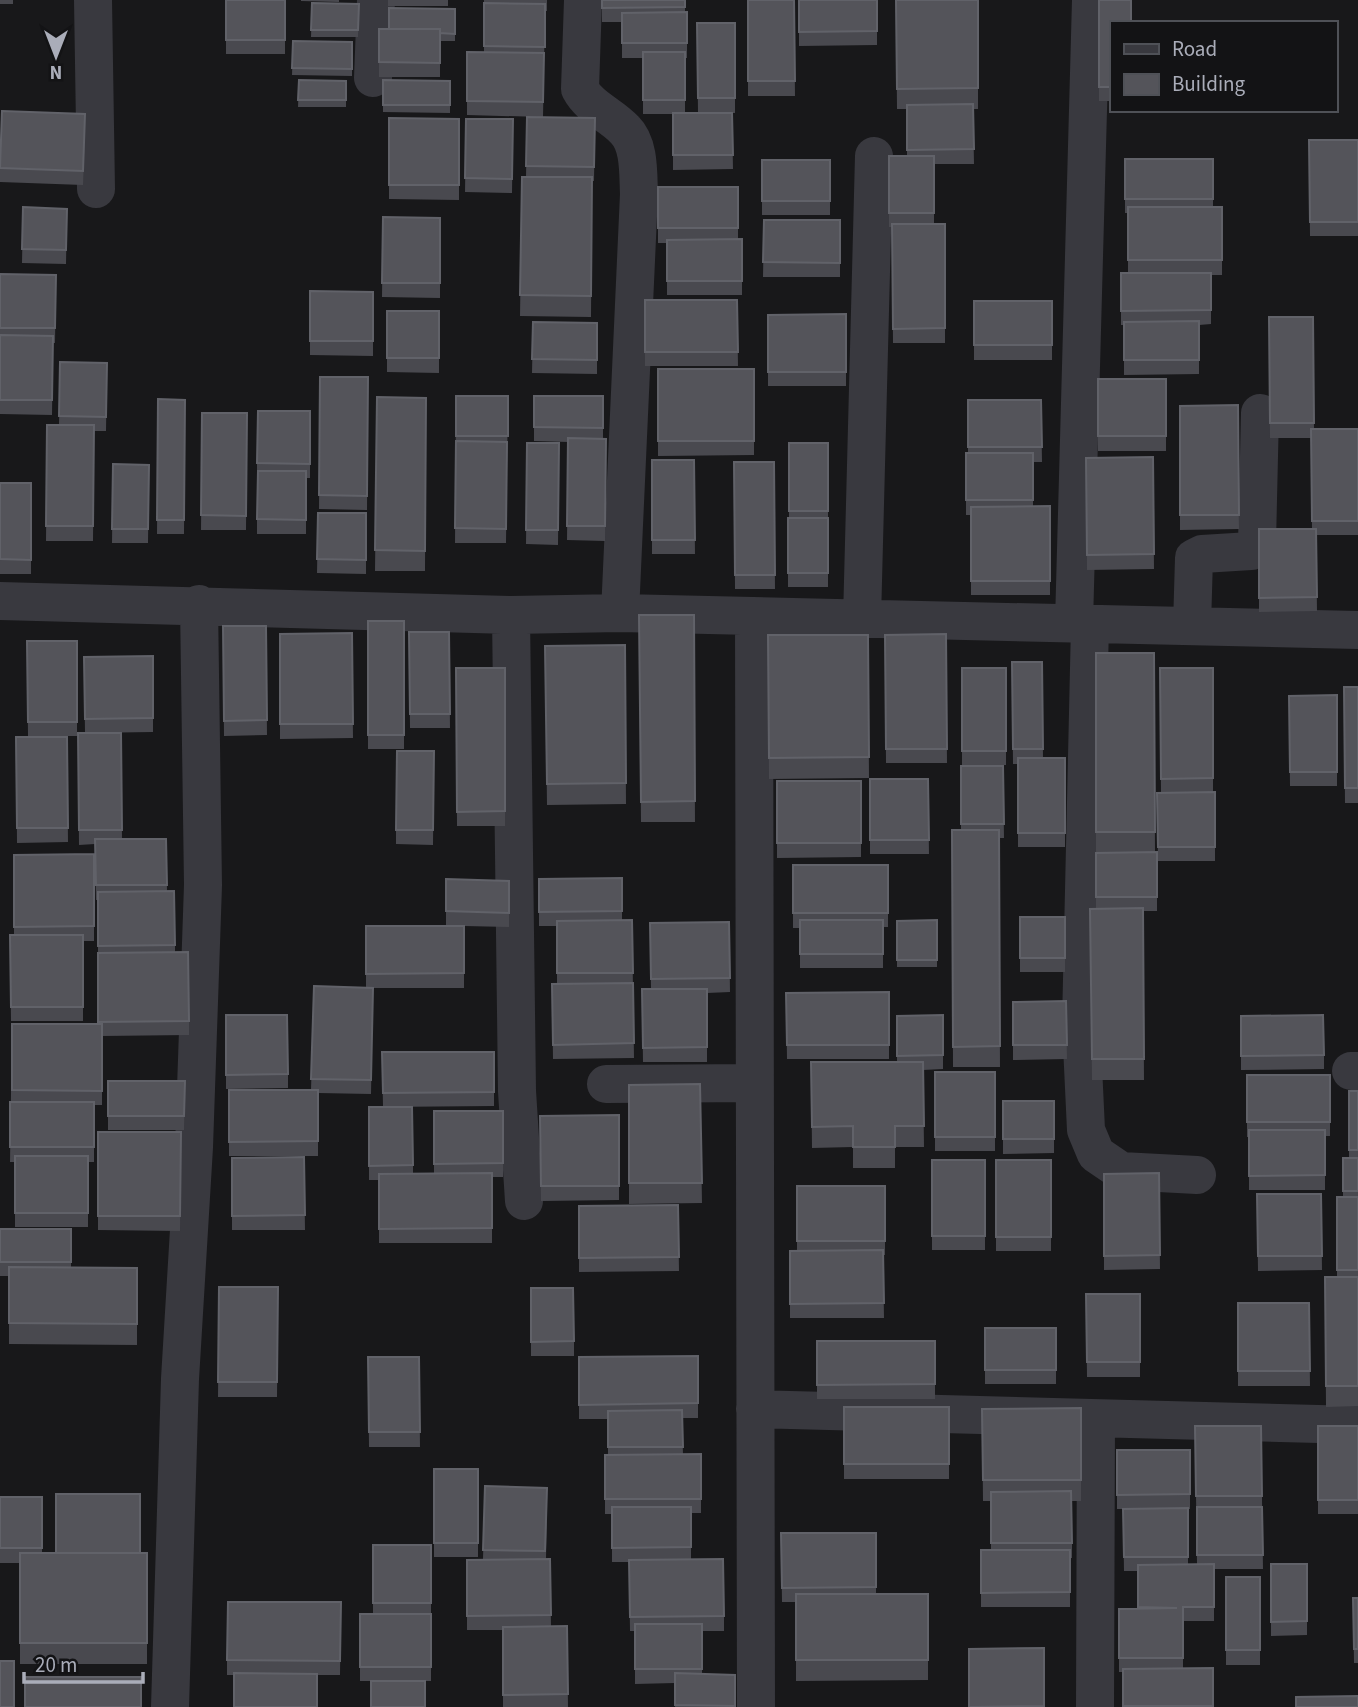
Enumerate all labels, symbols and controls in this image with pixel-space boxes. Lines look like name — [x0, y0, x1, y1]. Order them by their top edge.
north arrow — [21, 21, 91, 91]
legend — [1110, 21, 1337, 112]
text: Road — [1172, 34, 1217, 64]
text: N — [50, 58, 62, 85]
text: Building — [1172, 69, 1246, 99]
scale bar — [24, 1640, 144, 1684]
text: 20 m — [35, 1650, 77, 1680]

